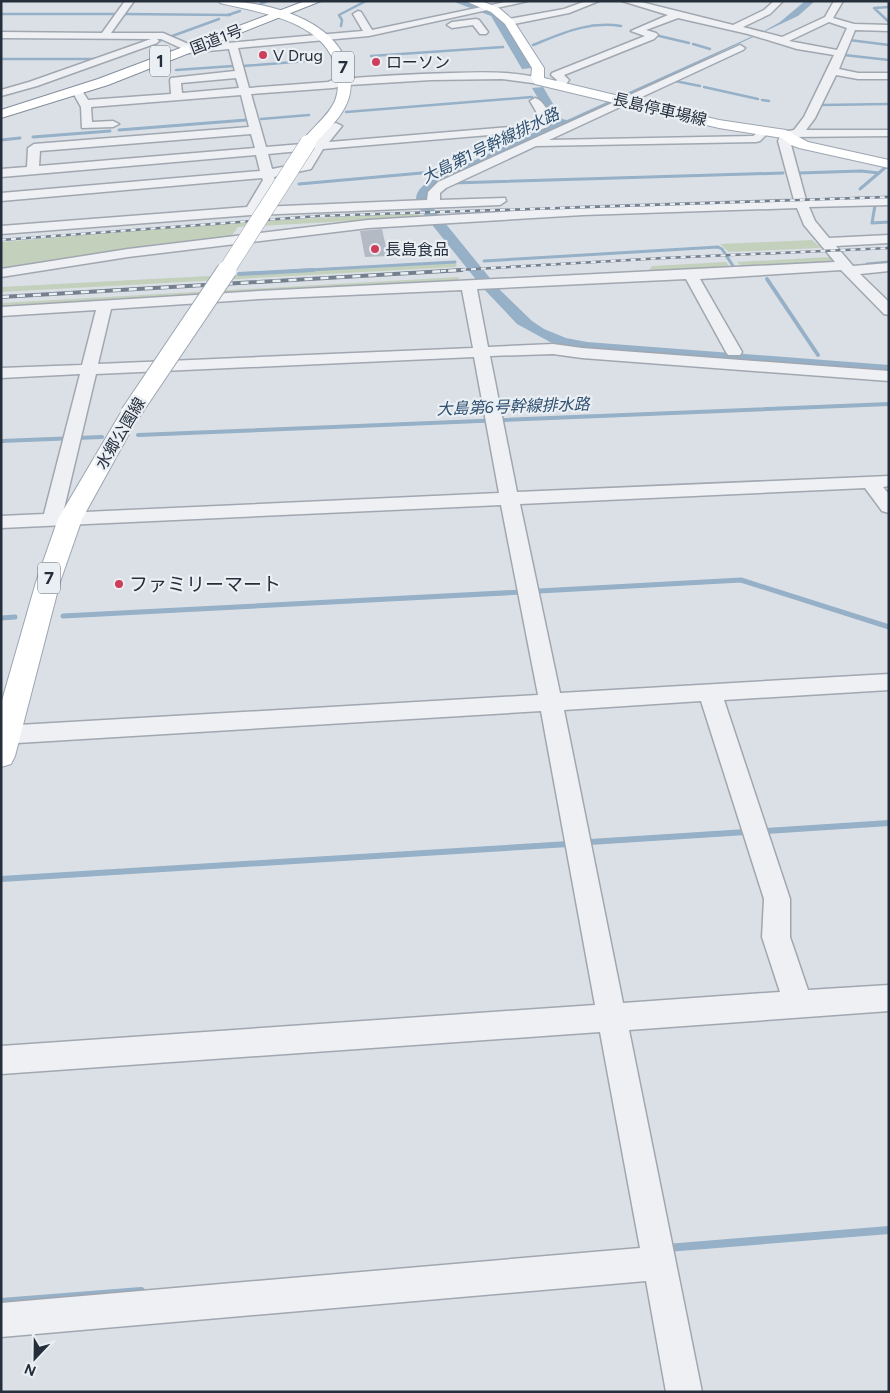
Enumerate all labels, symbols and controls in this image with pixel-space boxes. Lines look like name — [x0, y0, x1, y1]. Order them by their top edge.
street label: 国道1号 — [187, 21, 245, 58]
road number: 1 — [150, 46, 170, 76]
place label: V Drug — [273, 46, 323, 65]
marker: V Drug — [257, 49, 269, 61]
road number: 7 — [332, 52, 354, 82]
place label: ローソン — [386, 53, 450, 72]
marker: ローソン — [370, 56, 382, 68]
street label: 長島停車場線 — [611, 89, 709, 130]
water label: 大島第1号幹線排水路 — [418, 103, 564, 187]
place label: 長島食品 — [385, 240, 449, 259]
marker: 長島食品 — [369, 243, 381, 255]
street label: 水郷公園線 — [92, 394, 149, 472]
water label: 大島第6号幹線排水路 — [436, 394, 592, 419]
road number: 7 — [38, 562, 60, 594]
place label: ファミリーマート — [129, 573, 281, 596]
marker: ファミリーマート — [113, 578, 125, 590]
north arrow — [10, 1333, 60, 1383]
text: N — [22, 1360, 39, 1379]

